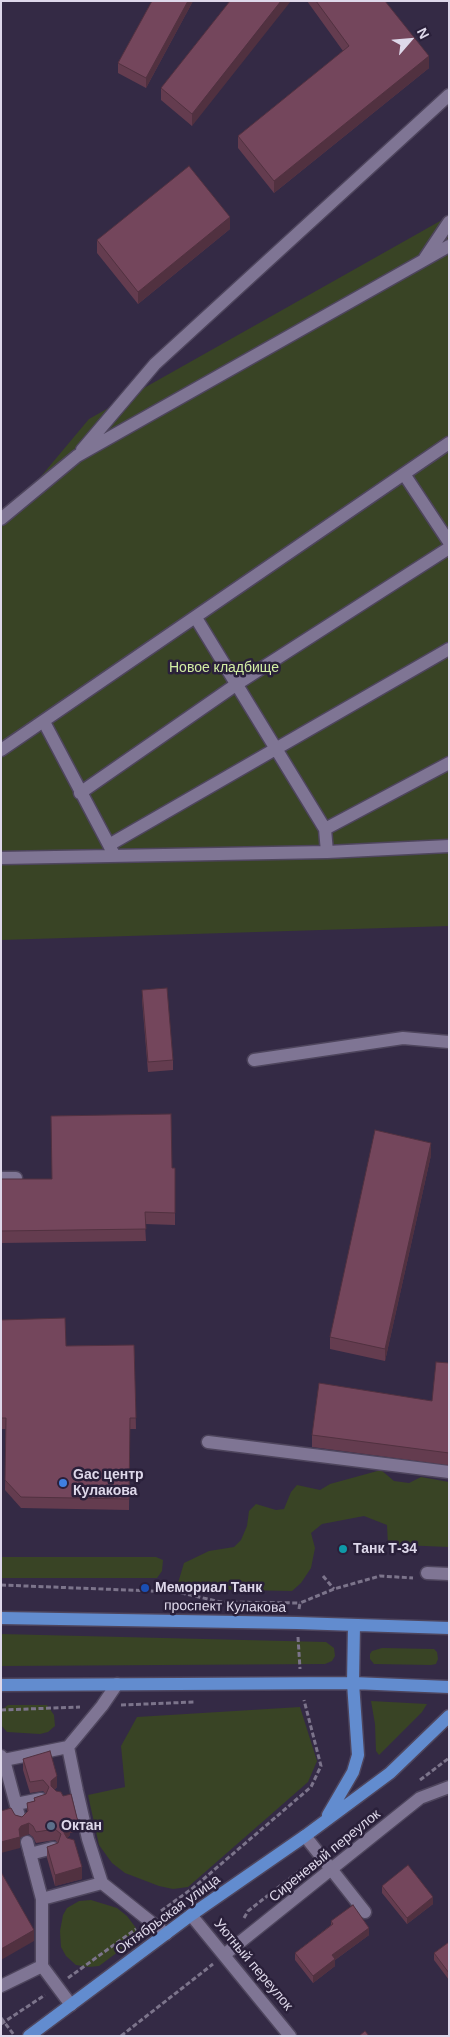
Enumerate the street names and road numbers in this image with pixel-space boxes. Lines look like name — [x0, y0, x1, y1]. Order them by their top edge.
street label: проспект Кулакова — [164, 1598, 286, 1616]
street label: Сиреневый переулок — [266, 1806, 384, 1906]
street label: Октябрьская улица — [112, 1871, 224, 1959]
street label: Уютный переулок — [210, 1916, 296, 2014]

